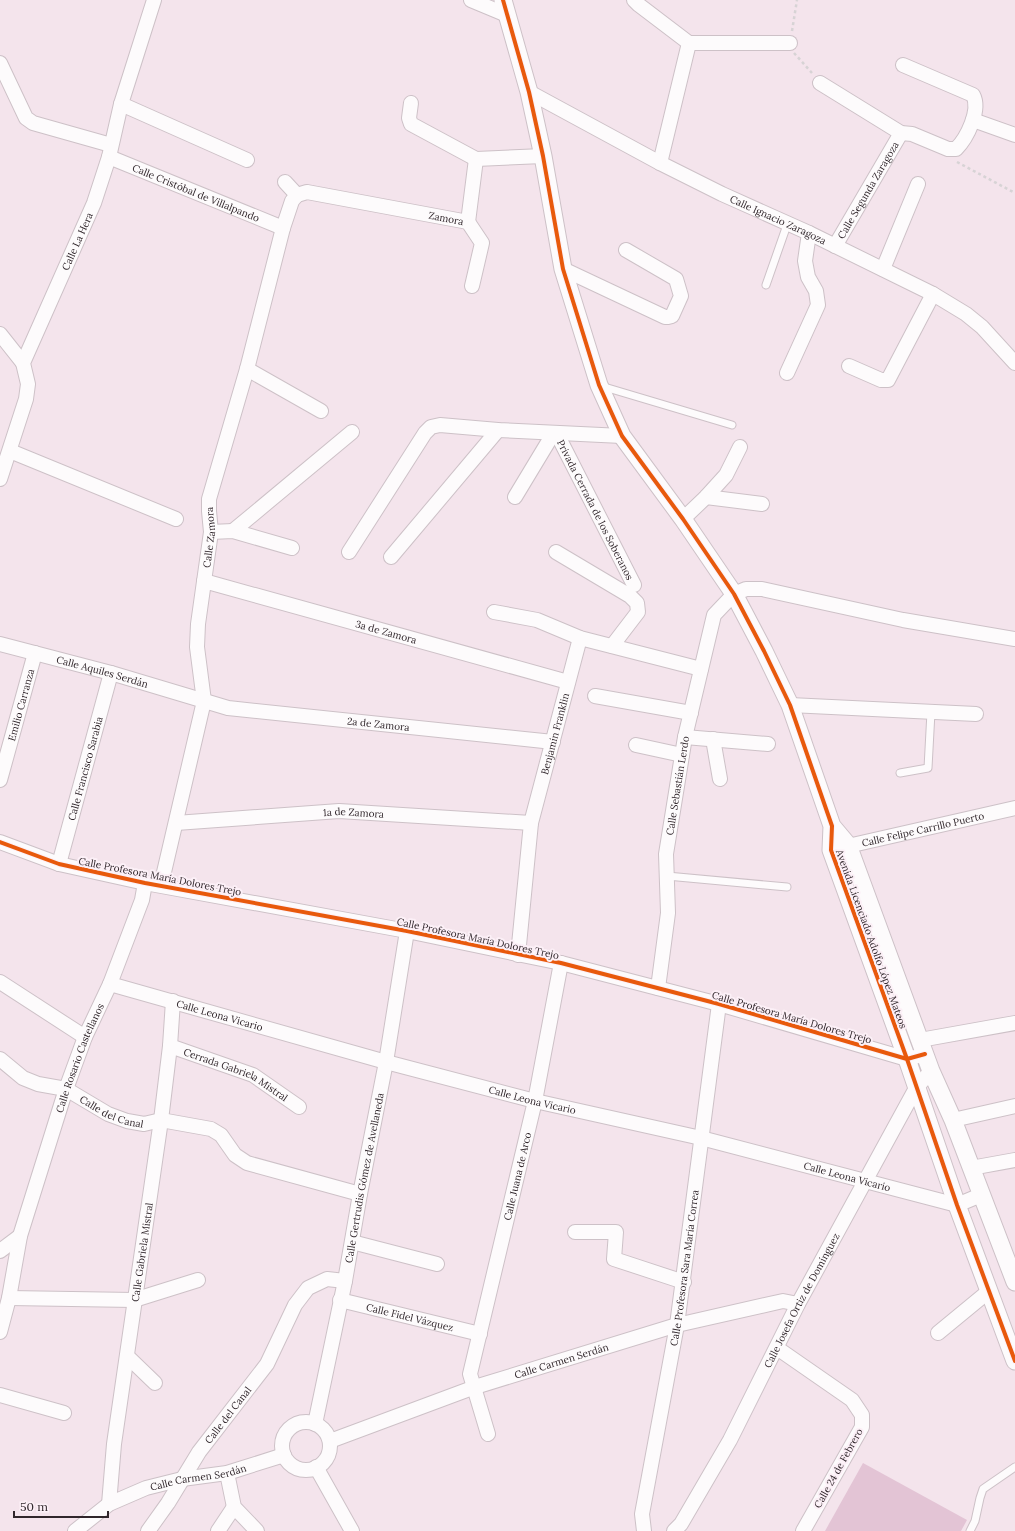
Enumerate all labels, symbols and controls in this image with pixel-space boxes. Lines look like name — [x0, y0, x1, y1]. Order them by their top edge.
street label: Calle Segunda Zaragoza — [835, 139, 902, 241]
street label: Calle Cristóbal de Villalpando — [130, 161, 262, 225]
street label: Calle Ignacio Zaragoza — [728, 192, 828, 248]
street label: Zamora — [427, 209, 465, 228]
street label: Calle La Hera — [59, 211, 96, 272]
street label: Privada Cerrada de los Soberanos — [554, 438, 637, 583]
street label: Calle Zamora — [200, 507, 218, 569]
street label: 3a de Zamora — [354, 617, 418, 647]
street label: Calle Aquiles Serdán — [55, 653, 150, 691]
street label: Emilio Carranza — [5, 667, 37, 743]
street label: Benjamín Franklin — [538, 692, 572, 776]
street label: 2a de Zamora — [346, 714, 410, 734]
street label: Calle Francisco Sarabia — [65, 715, 106, 822]
street label: Calle Sebastián Lerdo — [663, 735, 692, 836]
street label: 1a de Zamora — [323, 805, 384, 821]
street label: Calle Felipe Carrillo Puerto — [860, 809, 986, 850]
street label: Avenida Licenciado Adolfo López Mateos — [833, 847, 910, 1031]
street label: Calle Profesora María Dolores Trejo — [77, 854, 243, 899]
street label: Calle Profesora María Dolores Trejo — [396, 915, 560, 962]
street label: Calle Profesora María Dolores Trejo — [711, 988, 873, 1047]
street label: Calle Leona Vicario — [175, 997, 264, 1034]
street label: Calle Rosario Castellanos — [53, 1001, 107, 1114]
street label: Cerrada Gabriela Mistral — [182, 1045, 291, 1104]
street label: Calle Leona Vicario — [487, 1083, 577, 1117]
street label: Calle Gertrudis Gómez de Avellaneda — [342, 1092, 387, 1264]
street label: Calle del Canal — [77, 1093, 145, 1131]
street label: Calle Juana de Arco — [501, 1131, 534, 1222]
street label: Calle Leona Vicario — [802, 1159, 892, 1194]
street label: Calle Profesora Sara María Correa — [667, 1189, 702, 1347]
street label: Calle Gabriela Mistral — [129, 1202, 156, 1303]
street label: Calle Josefa Ortiz de Domínguez — [761, 1231, 843, 1370]
street label: Calle Fidel Vázquez — [365, 1301, 455, 1334]
street label: Calle Carmen Serdán — [513, 1340, 610, 1382]
street label: Calle del Canal — [202, 1384, 254, 1446]
street label: Calle 24 de Febrero — [811, 1426, 866, 1510]
street label: Calle Carmen Serdán — [149, 1461, 248, 1494]
scale bar — [14, 1493, 108, 1519]
text: 50 m — [20, 1499, 48, 1514]

